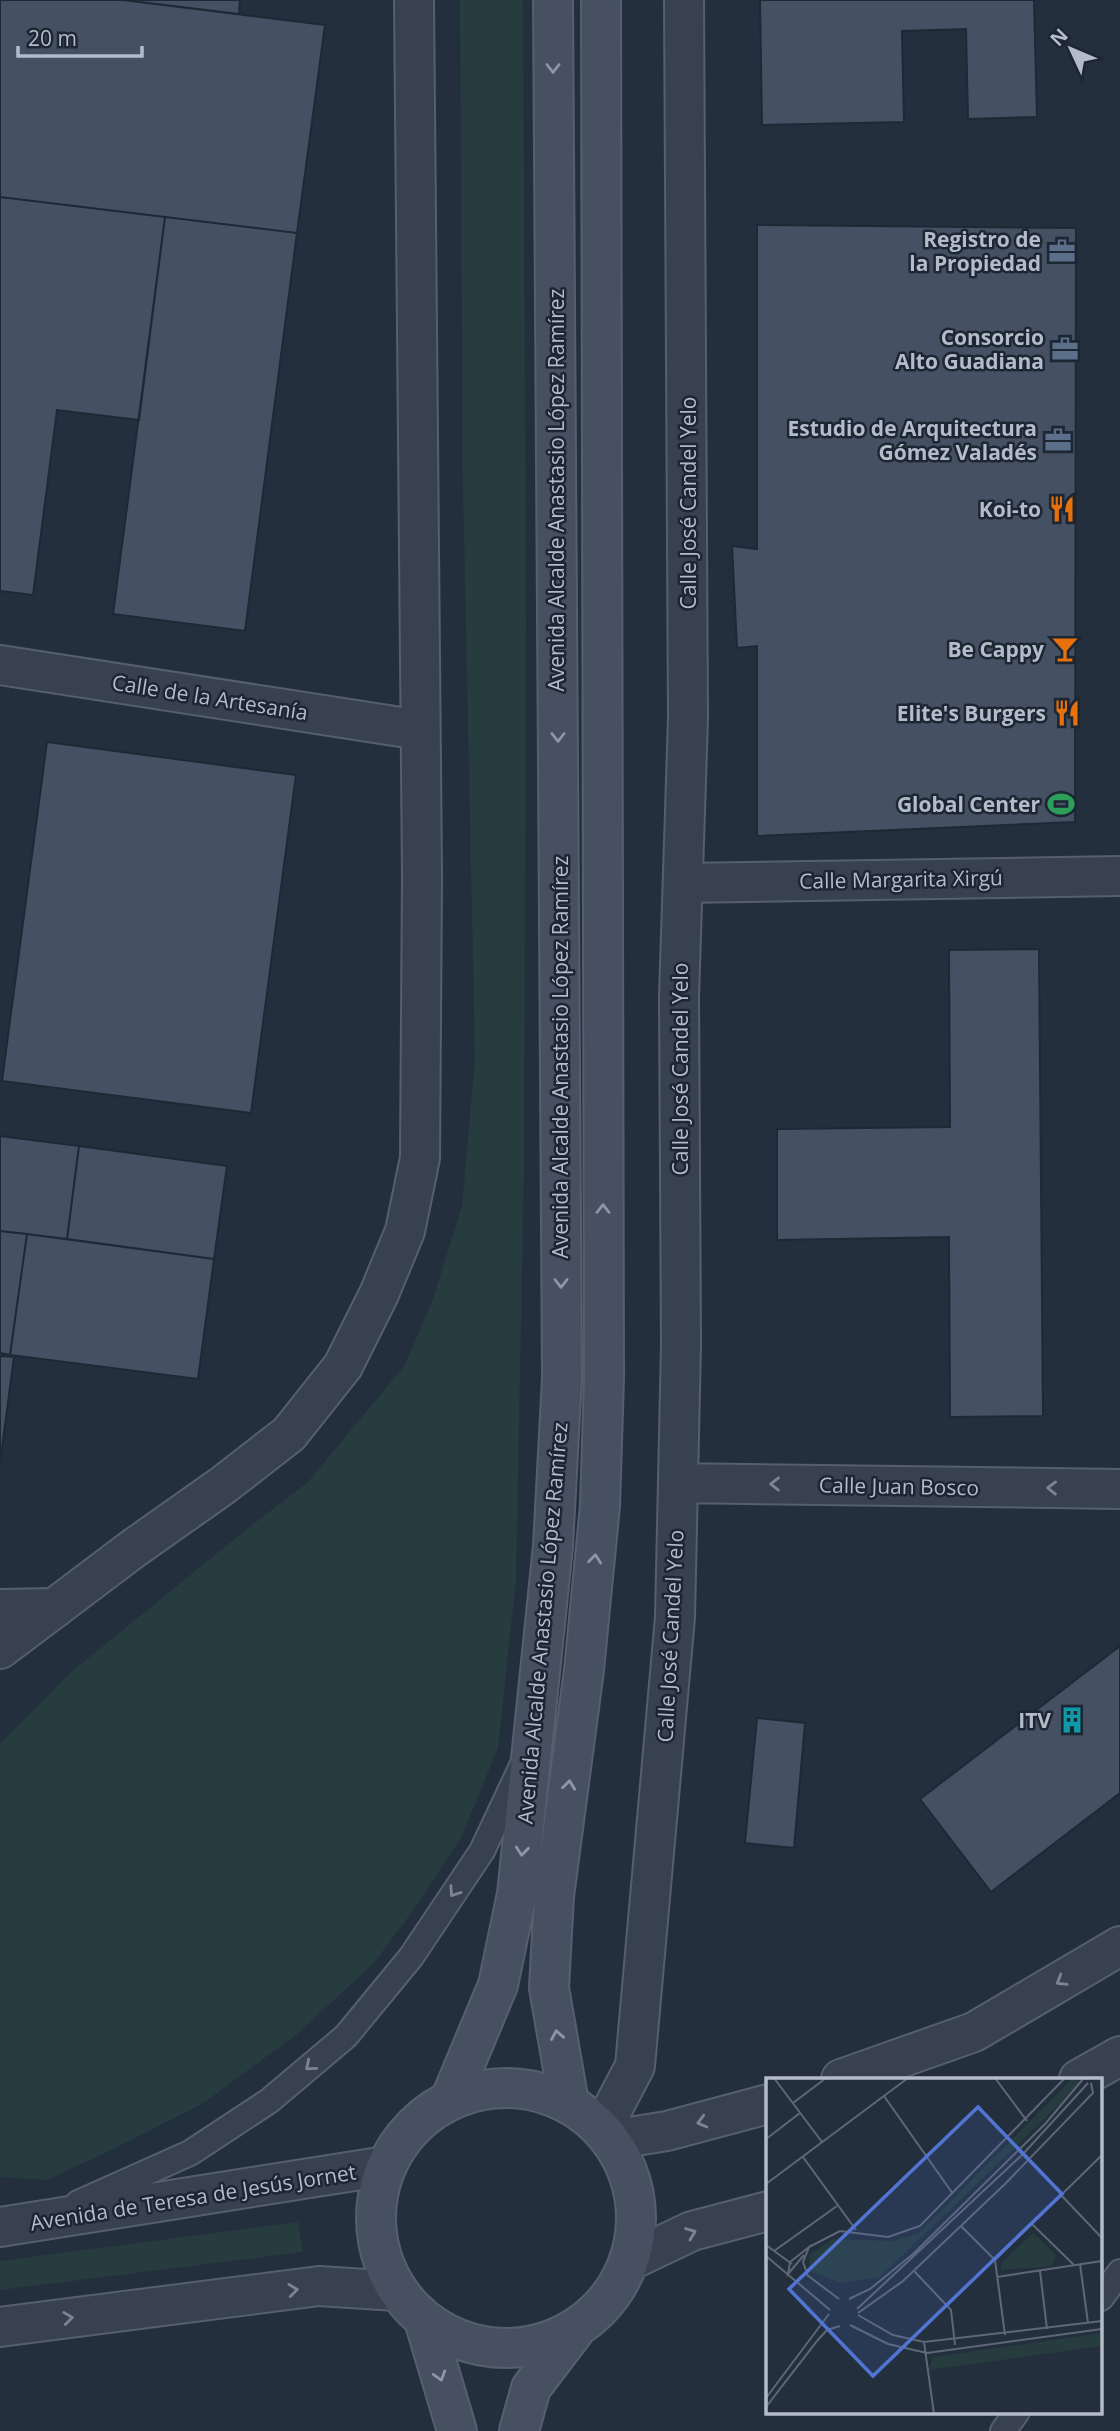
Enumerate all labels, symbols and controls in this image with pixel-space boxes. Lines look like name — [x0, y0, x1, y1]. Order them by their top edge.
scale bar — [18, 14, 142, 58]
north arrow — [1036, 14, 1106, 84]
text: N — [1044, 23, 1073, 52]
text: 20 m — [28, 24, 77, 52]
one-way arrow — [546, 63, 561, 74]
place label: Registro de la Propiedad — [909, 225, 1041, 277]
office icon: Registro de la Propiedad — [1047, 236, 1077, 266]
street label: Avenida Alcalde Anastasio López Ramírez — [542, 288, 570, 691]
place label: Consorcio Alto Guadiana — [895, 323, 1044, 375]
office icon: Consorcio Alto Guadiana — [1050, 334, 1080, 364]
street label: Calle José Candel Yelo — [674, 397, 702, 609]
place label: Estudio de Arquitectura Gómez Valadés — [788, 414, 1037, 466]
office icon: Estudio de Arquitectura Gómez Valadés — [1043, 425, 1073, 455]
restaurant icon: Koi-to — [1047, 494, 1077, 524]
place label: Koi-to — [979, 495, 1041, 523]
bar icon: Be Cappy — [1050, 634, 1080, 664]
place label: Be Cappy — [947, 635, 1044, 663]
street label: Calle de la Artesanía — [110, 668, 310, 726]
restaurant icon: Elite's Burgers — [1052, 698, 1082, 728]
place label: Elite's Burgers — [897, 699, 1046, 727]
one-way arrow — [550, 732, 566, 742]
sports icon: Global Center — [1046, 789, 1076, 819]
place label: Global Center — [897, 790, 1040, 818]
street label: Avenida Alcalde Anastasio López Ramírez — [546, 855, 574, 1258]
street label: Calle Margarita Xirgú — [799, 863, 1003, 895]
street label: Calle José Candel Yelo — [666, 963, 694, 1175]
one-way arrow — [595, 1204, 611, 1214]
one-way arrow — [554, 1277, 569, 1288]
street label: Avenida Alcalde Anastasio López Ramírez — [510, 1421, 574, 1825]
street label: Calle Juan Bosco — [819, 1471, 979, 1501]
one-way arrow — [770, 1476, 780, 1492]
one-way arrow — [1046, 1480, 1057, 1495]
street label: Calle José Candel Yelo — [650, 1529, 690, 1743]
one-way arrow — [587, 1553, 602, 1565]
building icon: ITV — [1057, 1705, 1087, 1735]
place label: ITV — [1018, 1706, 1051, 1734]
one-way arrow — [561, 1779, 576, 1791]
one-way arrow — [514, 1846, 529, 1857]
one-way arrow — [449, 1885, 462, 1898]
one-way arrow — [1056, 1973, 1069, 1986]
one-way arrow — [550, 2029, 565, 2041]
one-way arrow — [305, 2058, 317, 2071]
inset map — [766, 2078, 1102, 2414]
one-way arrow — [696, 2114, 708, 2128]
street label: Avenida de Teresa de Jesús Jornet — [28, 2157, 358, 2237]
one-way arrow — [684, 2227, 696, 2241]
one-way arrow — [288, 2282, 299, 2297]
one-way arrow — [62, 2311, 74, 2326]
one-way arrow — [432, 2369, 447, 2381]

